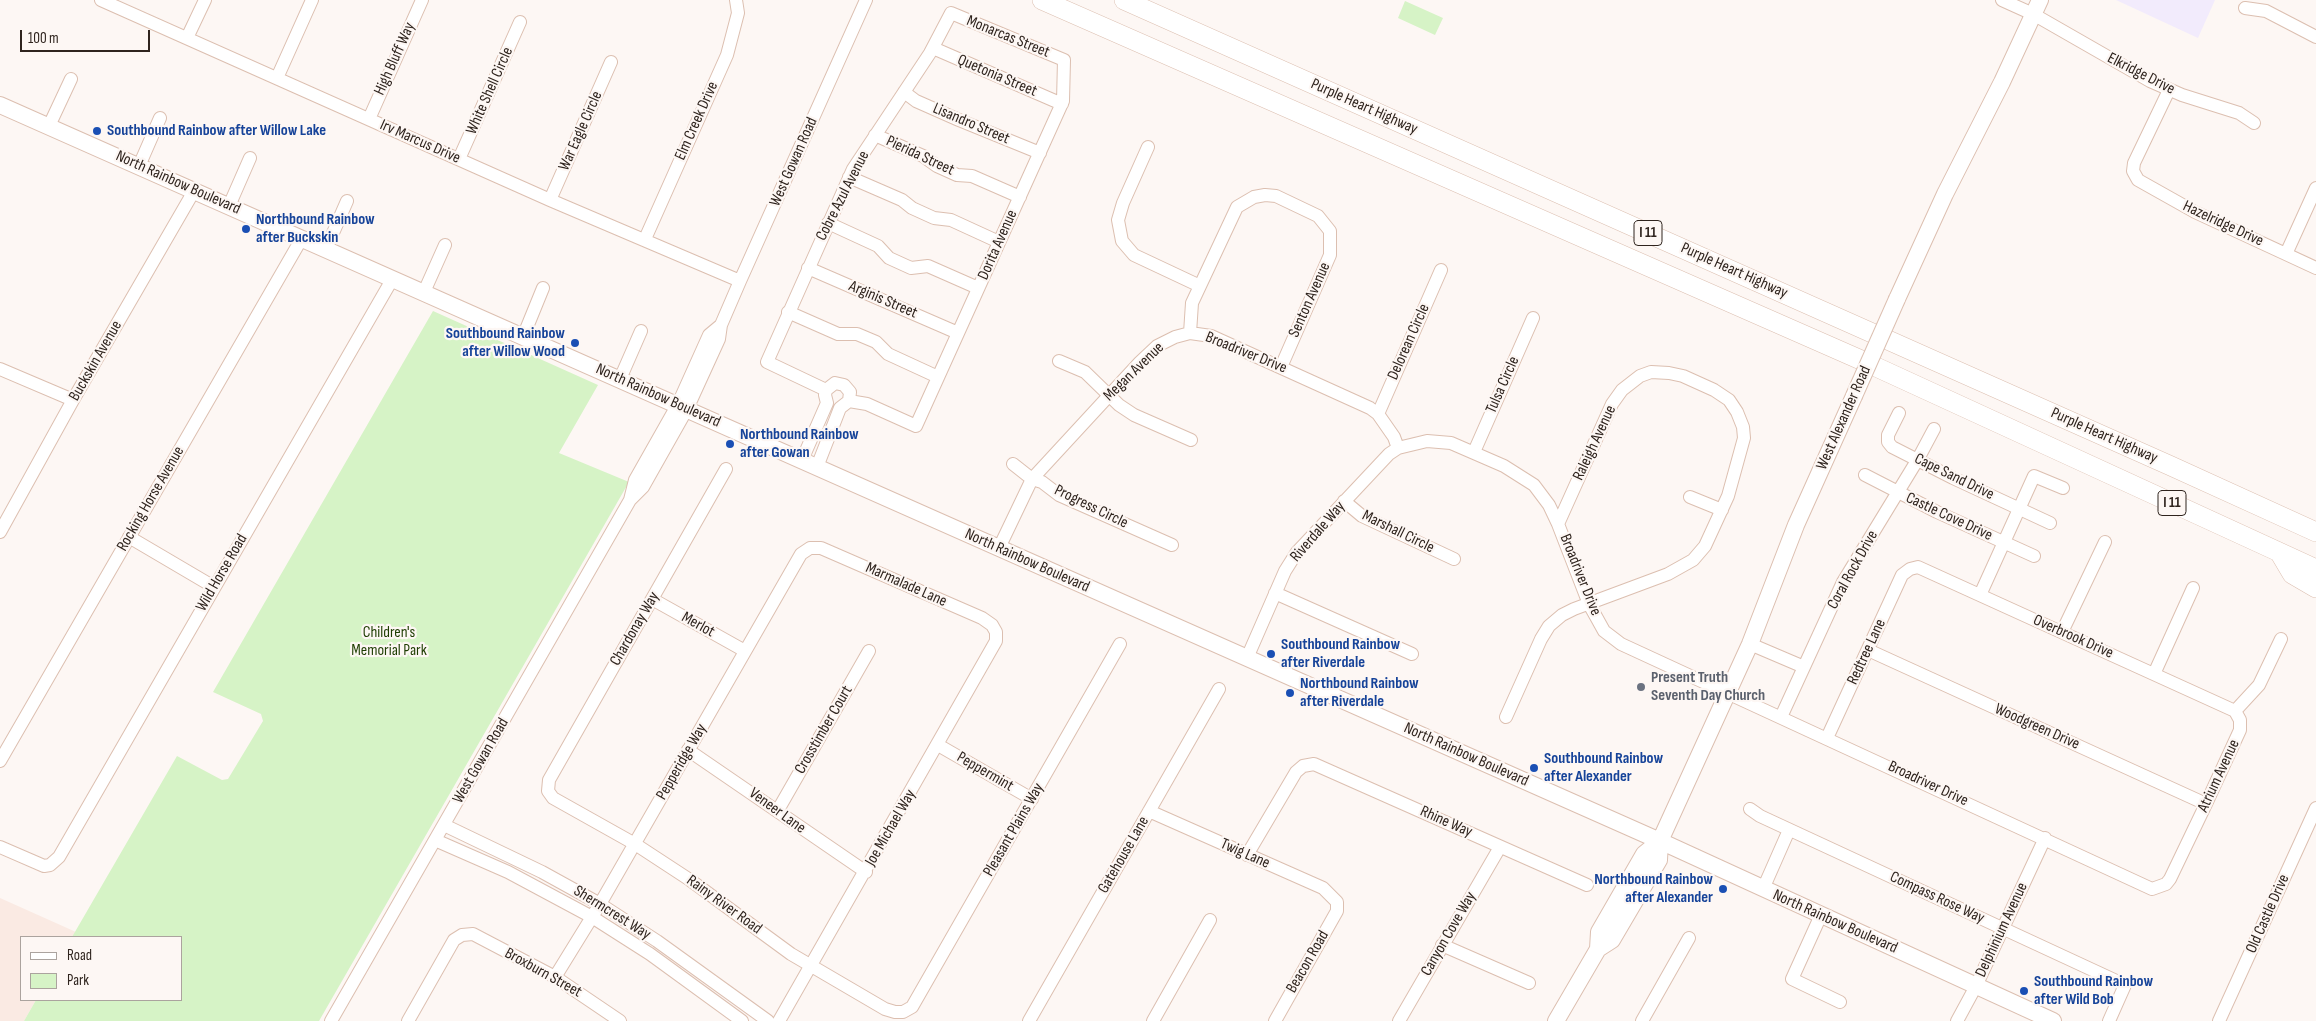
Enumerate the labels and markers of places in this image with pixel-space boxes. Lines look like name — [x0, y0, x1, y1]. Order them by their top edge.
place label: Southbound Rainbow after Willow Lake — [107, 121, 326, 141]
marker: Southbound Rainbow after Willow Lake — [91, 125, 103, 137]
place label: Northbound Rainbow after Buckskin — [256, 210, 375, 248]
marker: Northbound Rainbow after Buckskin — [240, 223, 252, 235]
place label: Southbound Rainbow after Willow Wood — [446, 324, 565, 362]
marker: Southbound Rainbow after Willow Wood — [569, 337, 581, 349]
place label: Northbound Rainbow after Gowan — [740, 425, 859, 463]
marker: Northbound Rainbow after Gowan — [724, 438, 736, 450]
place label: Southbound Rainbow after Riverdale — [1281, 635, 1400, 673]
marker: Southbound Rainbow after Riverdale — [1265, 648, 1277, 660]
place label: Present Truth Seventh Day Church — [1651, 668, 1765, 706]
place label: Northbound Rainbow after Riverdale — [1300, 674, 1419, 712]
marker: Present Truth Seventh Day Church — [1635, 681, 1647, 693]
marker: Northbound Rainbow after Riverdale — [1284, 687, 1296, 699]
place label: Southbound Rainbow after Alexander — [1544, 749, 1663, 787]
marker: Southbound Rainbow after Alexander — [1528, 762, 1540, 774]
place label: Northbound Rainbow after Alexander — [1594, 870, 1713, 908]
marker: Northbound Rainbow after Alexander — [1717, 883, 1729, 895]
place label: Southbound Rainbow after Wild Bob — [2034, 972, 2153, 1010]
marker: Southbound Rainbow after Wild Bob — [2018, 985, 2030, 997]

